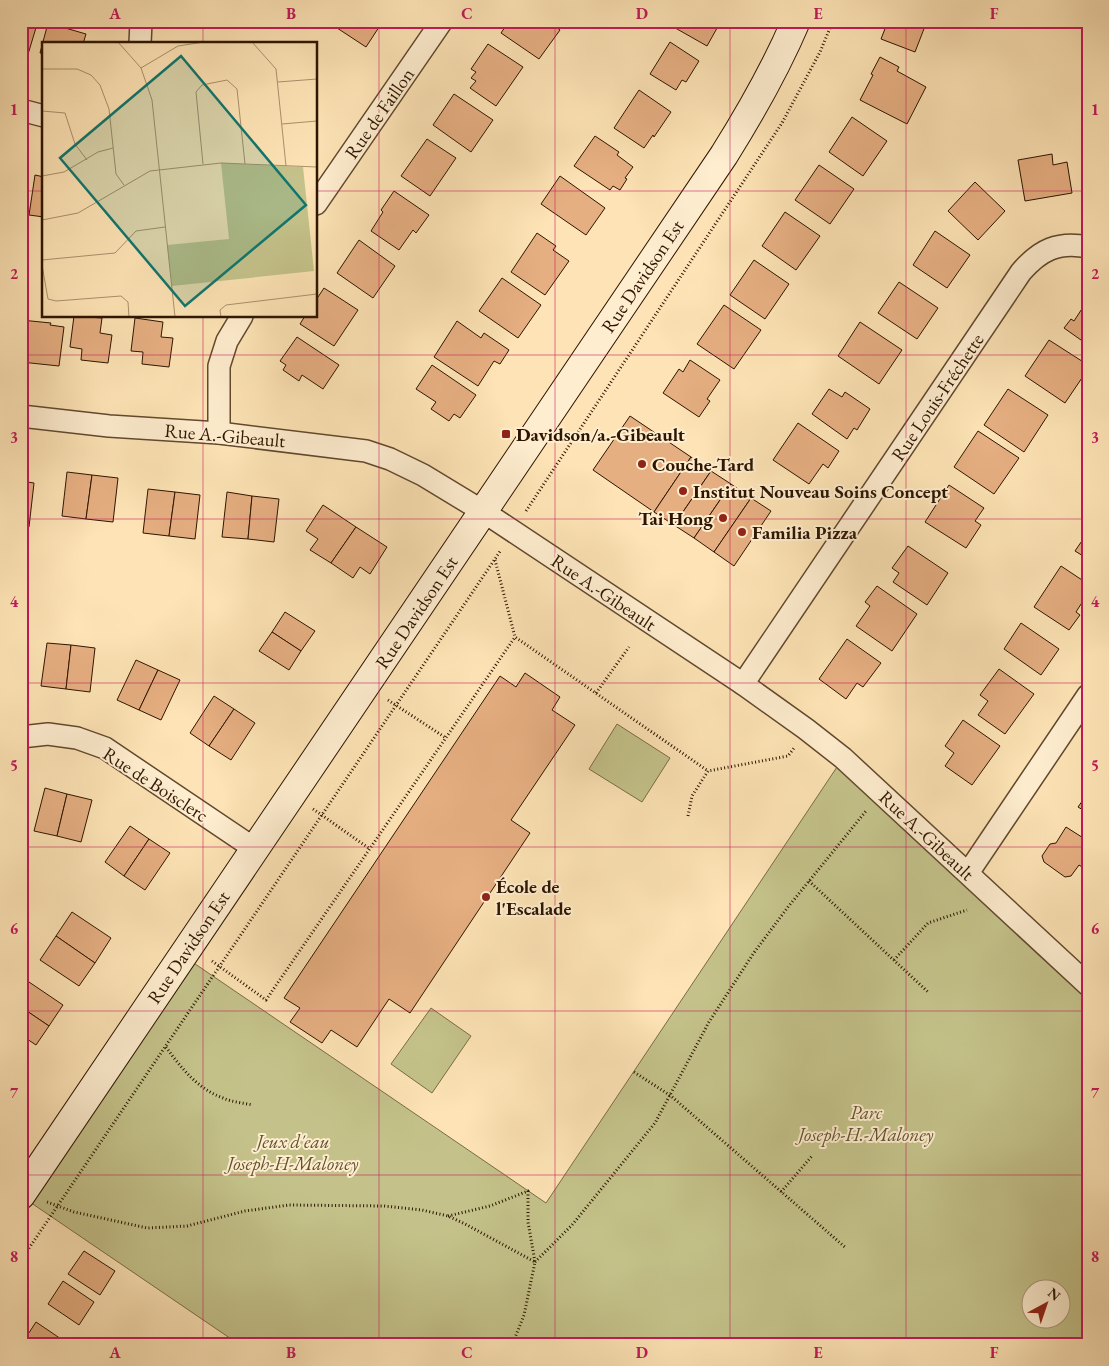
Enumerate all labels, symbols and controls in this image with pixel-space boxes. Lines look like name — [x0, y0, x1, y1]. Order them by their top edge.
text: A — [108, 3, 121, 24]
text: B — [286, 3, 296, 24]
text: C — [461, 3, 473, 24]
text: D — [636, 3, 648, 24]
text: E — [813, 3, 823, 24]
text: F — [990, 3, 999, 24]
inset map — [42, 42, 318, 318]
street label: Rue de Faillon — [339, 63, 420, 164]
text: 1 — [10, 99, 18, 120]
text: 1 — [1091, 99, 1099, 120]
street label: Rue Davidson Est — [595, 215, 689, 338]
text: 2 — [10, 263, 19, 284]
text: 2 — [1091, 263, 1100, 284]
street label: Rue Louis-Fréchette — [885, 329, 989, 466]
street label: Rue A.-Gibeault — [163, 418, 287, 453]
place label: Davidson/a.-Gibeault — [516, 422, 685, 447]
text: 3 — [10, 427, 18, 448]
text: 3 — [1091, 427, 1099, 448]
marker: Davidson/a.-Gibeault — [500, 428, 512, 440]
place label: Couche-Tard — [652, 452, 755, 477]
marker: Couche-Tard — [636, 458, 648, 470]
place label: Institut Nouveau Soins Concept — [693, 479, 948, 504]
marker: Institut Nouveau Soins Concept — [677, 485, 689, 497]
place label: Tai Hong — [638, 506, 713, 531]
marker: Tai Hong — [717, 512, 729, 524]
place label: Familia Pizza — [752, 520, 858, 545]
marker: Familia Pizza — [736, 526, 748, 538]
street label: Rue A.-Gibeault — [546, 548, 661, 637]
street label: Rue Davidson Est — [369, 551, 463, 674]
text: 4 — [10, 591, 19, 612]
text: 4 — [1091, 591, 1100, 612]
street label: Rue de Boisclerc — [98, 741, 213, 828]
text: 5 — [10, 755, 18, 776]
text: 5 — [1091, 755, 1099, 776]
street label: Rue A.-Gibeault — [874, 785, 980, 886]
place label: École de l'Escalade — [496, 874, 571, 921]
street label: Rue Davidson Est — [141, 886, 235, 1009]
marker: École de l'Escalade — [480, 891, 492, 903]
text: 6 — [10, 918, 19, 939]
text: 6 — [1091, 918, 1100, 939]
text: 7 — [10, 1082, 19, 1103]
text: 7 — [1091, 1082, 1100, 1103]
park label: Parc Joseph-H.-Maloney — [795, 1100, 934, 1147]
park label: Jeux d'eau Joseph-H-Maloney — [224, 1129, 359, 1176]
text: 8 — [10, 1246, 18, 1267]
text: 8 — [1091, 1246, 1099, 1267]
north arrow — [1022, 1278, 1072, 1328]
text: N — [1044, 1284, 1065, 1305]
text: A — [108, 1342, 121, 1363]
text: B — [286, 1342, 296, 1363]
text: C — [461, 1342, 473, 1363]
text: D — [636, 1342, 648, 1363]
text: E — [813, 1342, 823, 1363]
text: F — [990, 1342, 999, 1363]

